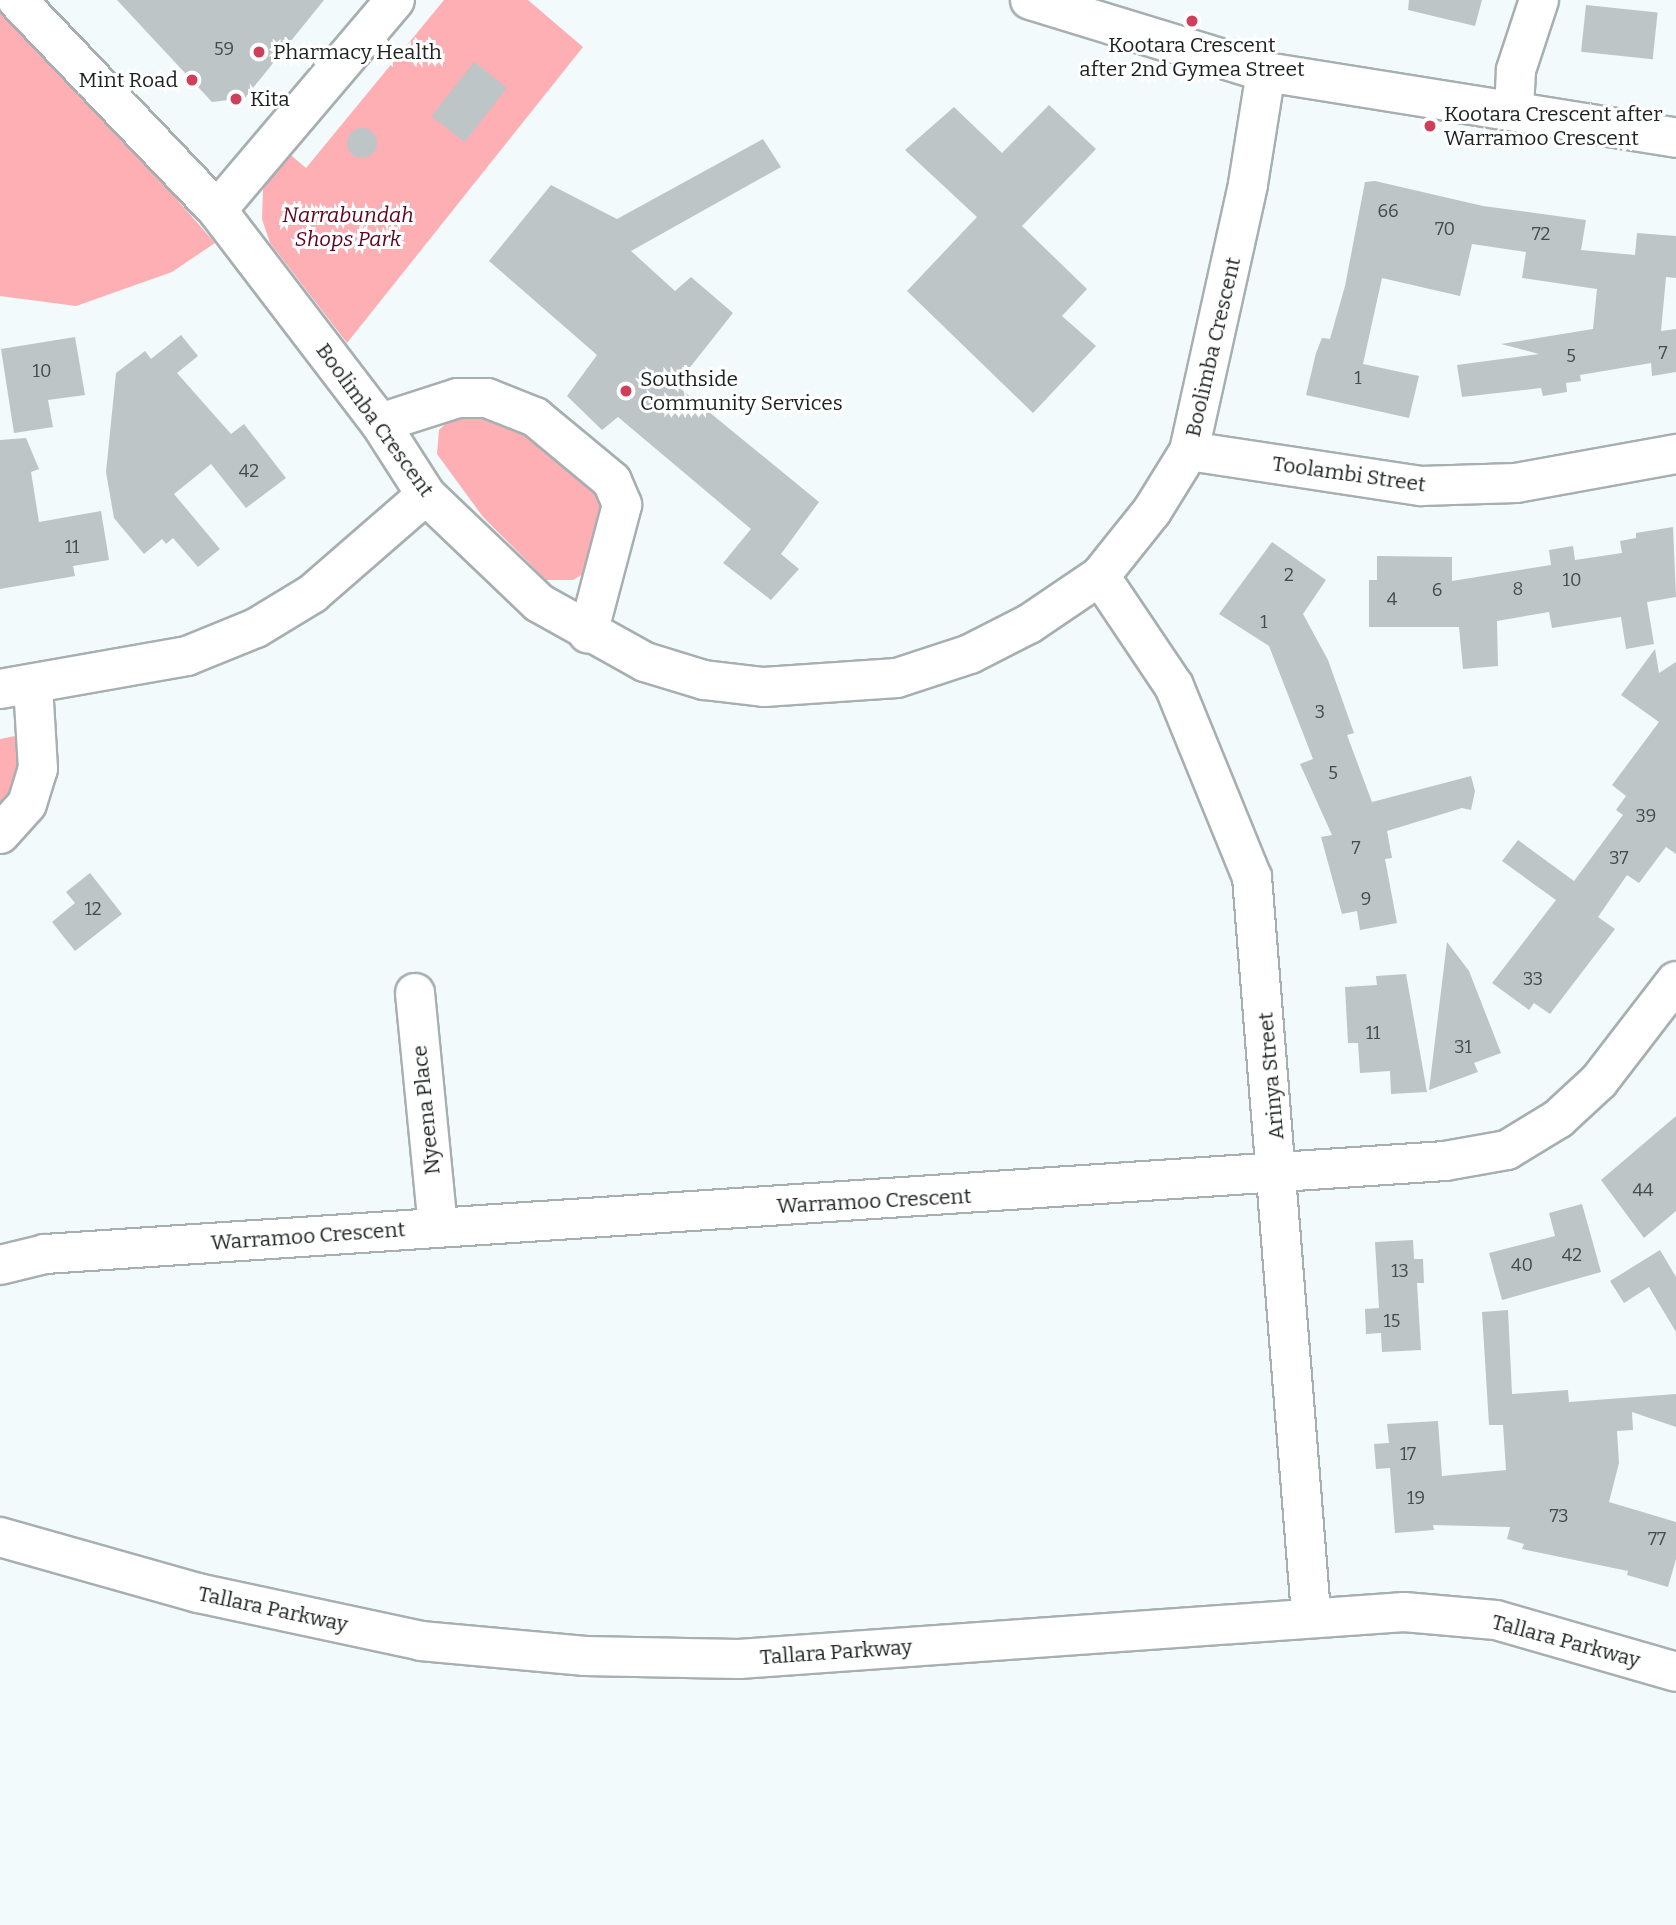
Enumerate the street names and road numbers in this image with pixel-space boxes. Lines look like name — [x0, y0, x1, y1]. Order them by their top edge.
street label: Boolimba Crescent — [1180, 255, 1246, 439]
street label: Boolimba Crescent — [311, 338, 439, 502]
street label: Toolambi Street — [1271, 451, 1427, 497]
street label: Arinya Street — [1253, 1011, 1289, 1141]
street label: Nyeena Place — [407, 1044, 445, 1176]
street label: Warramoo Crescent — [776, 1183, 972, 1219]
street label: Warramoo Crescent — [210, 1217, 406, 1255]
street label: Tallara Parkway — [196, 1581, 350, 1637]
street label: Tallara Parkway — [1489, 1609, 1643, 1673]
street label: Tallara Parkway — [759, 1634, 913, 1670]

